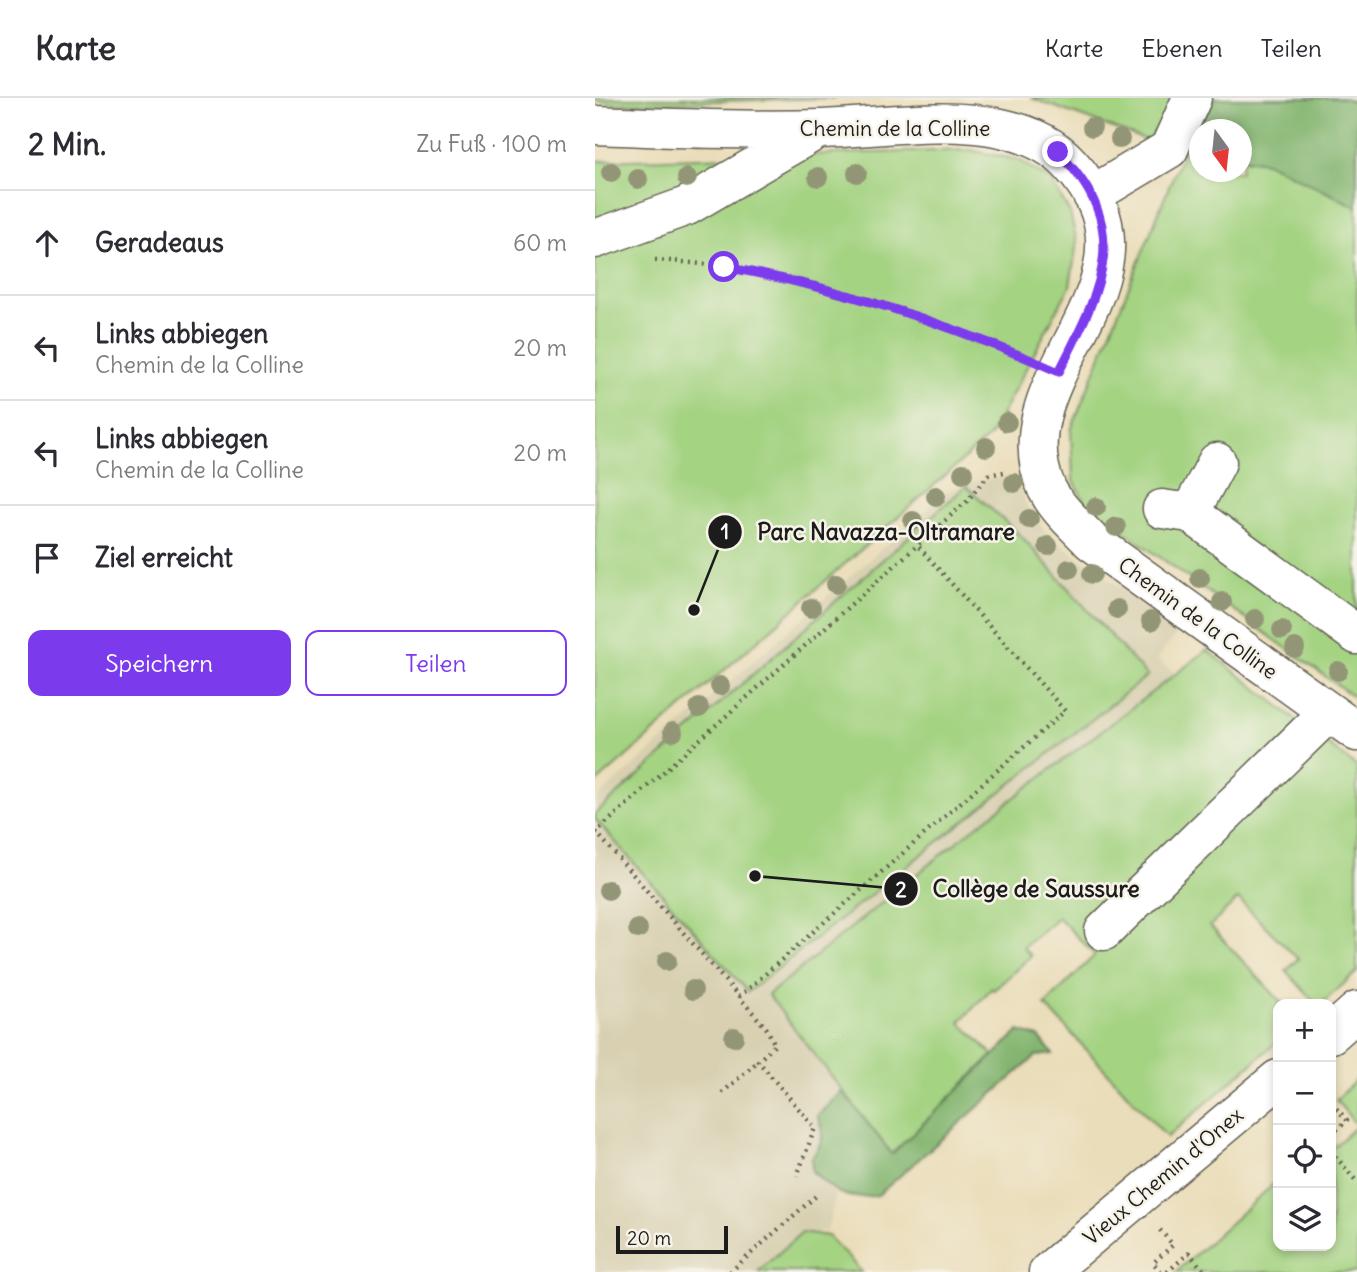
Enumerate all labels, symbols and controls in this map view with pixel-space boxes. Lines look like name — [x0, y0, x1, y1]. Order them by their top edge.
text: Karte — [35, 27, 116, 69]
text: Karte — [1045, 33, 1104, 63]
text: Ebenen — [1142, 33, 1223, 63]
text: Teilen — [1261, 33, 1322, 63]
street label: Chemin de la Colline — [800, 115, 990, 142]
north arrow — [1189, 119, 1252, 182]
text: 2 Min. — [28, 125, 106, 163]
text: Zu Fuß · 100 m — [416, 129, 567, 158]
route end — [1042, 136, 1073, 167]
icon: ahead — [28, 224, 66, 262]
text: Geradeaus — [95, 226, 224, 259]
text: 60 m — [513, 228, 567, 257]
route start — [708, 251, 739, 282]
text: Links abbiegen — [95, 317, 268, 350]
icon: left — [28, 329, 66, 367]
text: 20 m — [514, 333, 567, 362]
text: Chemin de la Colline — [95, 350, 304, 379]
text: Links abbiegen — [95, 422, 268, 455]
icon: left — [28, 434, 66, 472]
text: 20 m — [514, 438, 567, 467]
text: Chemin de la Colline — [95, 455, 304, 484]
callout: Parc Navazza-Oltramare — [708, 510, 1029, 554]
text: Parc Navazza-Oltramare — [757, 517, 1015, 546]
text: 1 — [721, 518, 729, 545]
icon: arrive — [28, 539, 66, 577]
text: Ziel erreicht — [95, 541, 233, 574]
street label: Chemin de la Colline — [1113, 551, 1283, 685]
button: Speichern — [28, 630, 291, 696]
button: Teilen — [305, 630, 567, 696]
callout: Collège de Saussure — [884, 867, 1154, 911]
text: Collège de Saussure — [932, 874, 1140, 903]
text: 2 — [895, 876, 907, 903]
map controls — [1273, 999, 1336, 1251]
button: + — [1273, 999, 1336, 1062]
button: − — [1273, 1062, 1336, 1125]
street label: Vieux Chemin d'Onex — [1077, 1101, 1249, 1251]
button: locate — [1273, 1125, 1336, 1188]
button: layers — [1273, 1188, 1336, 1251]
scale bar — [616, 1223, 728, 1255]
text: 20 m — [627, 1226, 671, 1250]

